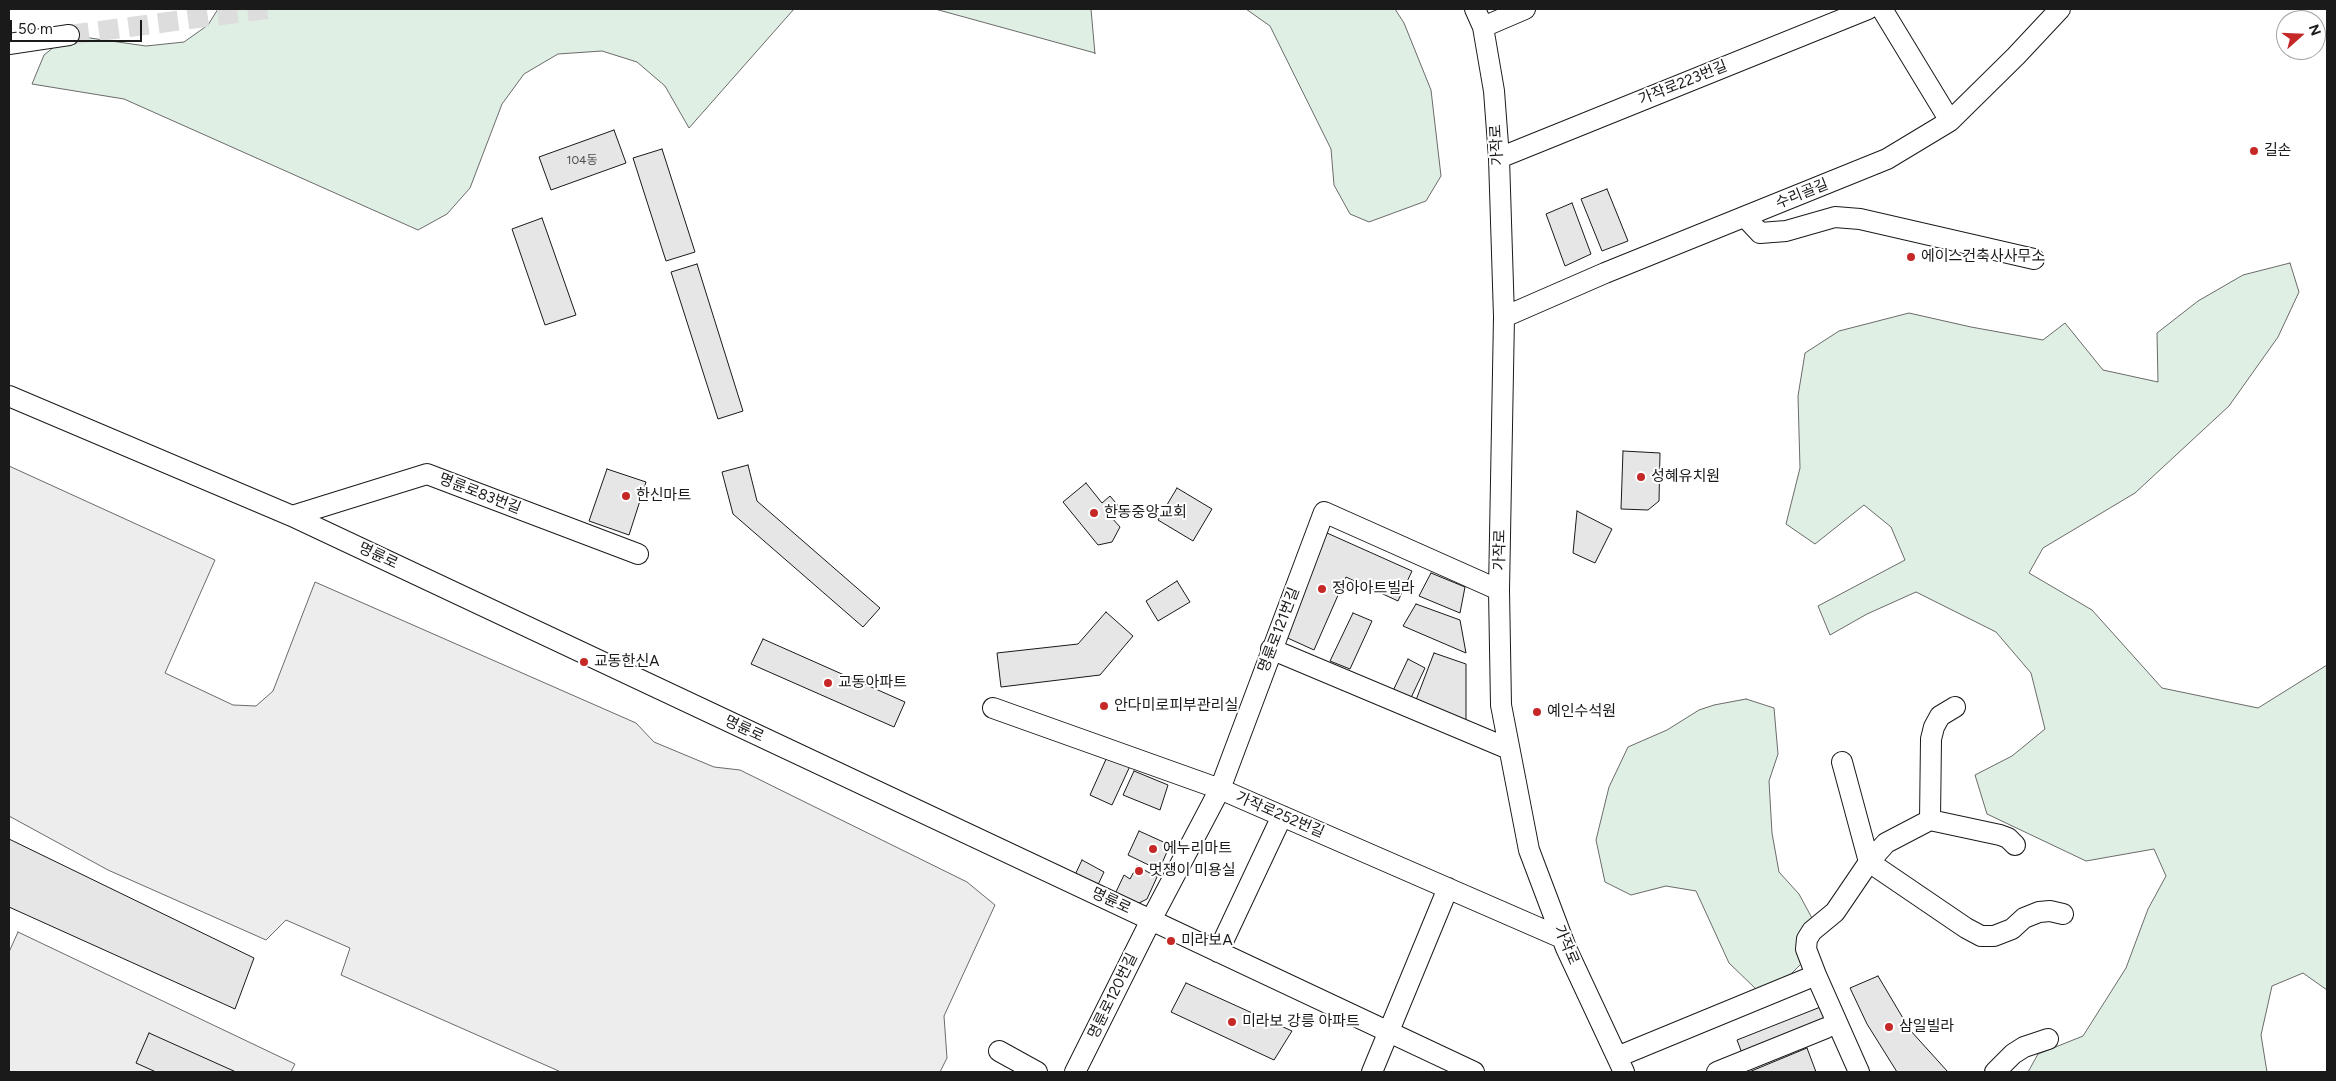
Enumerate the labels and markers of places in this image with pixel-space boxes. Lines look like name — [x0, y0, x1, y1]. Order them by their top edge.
place label: 길손 — [2264, 142, 2292, 160]
marker: 길손 — [2248, 145, 2260, 157]
place label: 에이스건축사사무소 — [1921, 248, 2045, 266]
marker: 에이스건축사사무소 — [1905, 251, 1917, 263]
place label: 성혜유치원 — [1651, 468, 1720, 486]
marker: 성혜유치원 — [1635, 471, 1647, 483]
place label: 한신마트 — [636, 487, 691, 505]
marker: 한신마트 — [620, 490, 632, 502]
place label: 한동중앙교회 — [1104, 504, 1187, 522]
marker: 한동중앙교회 — [1088, 507, 1100, 519]
place label: 정아아트빌라 — [1332, 580, 1415, 598]
marker: 정아아트빌라 — [1316, 583, 1328, 595]
place label: 교동한신A — [594, 653, 659, 671]
marker: 교동한신A — [578, 656, 590, 668]
place label: 교동아파트 — [838, 674, 907, 692]
marker: 교동아파트 — [822, 677, 834, 689]
place label: 안다미로피부관리실 — [1114, 697, 1238, 715]
marker: 안다미로피부관리실 — [1098, 700, 1110, 712]
place label: 예인수석원 — [1547, 703, 1616, 721]
marker: 예인수석원 — [1531, 706, 1543, 718]
place label: 에누리마트 — [1163, 840, 1232, 858]
marker: 에누리마트 — [1147, 843, 1159, 855]
place label: 멋쟁이 미용실 — [1149, 862, 1236, 880]
marker: 멋쟁이 미용실 — [1133, 865, 1145, 877]
place label: 미라보A — [1181, 932, 1233, 950]
marker: 미라보A — [1165, 935, 1177, 947]
place label: 미라보 강릉 아파트 — [1242, 1013, 1360, 1031]
marker: 미라보 강릉 아파트 — [1226, 1016, 1238, 1028]
place label: 삼일빌라 — [1899, 1018, 1954, 1036]
marker: 삼일빌라 — [1883, 1021, 1895, 1033]

